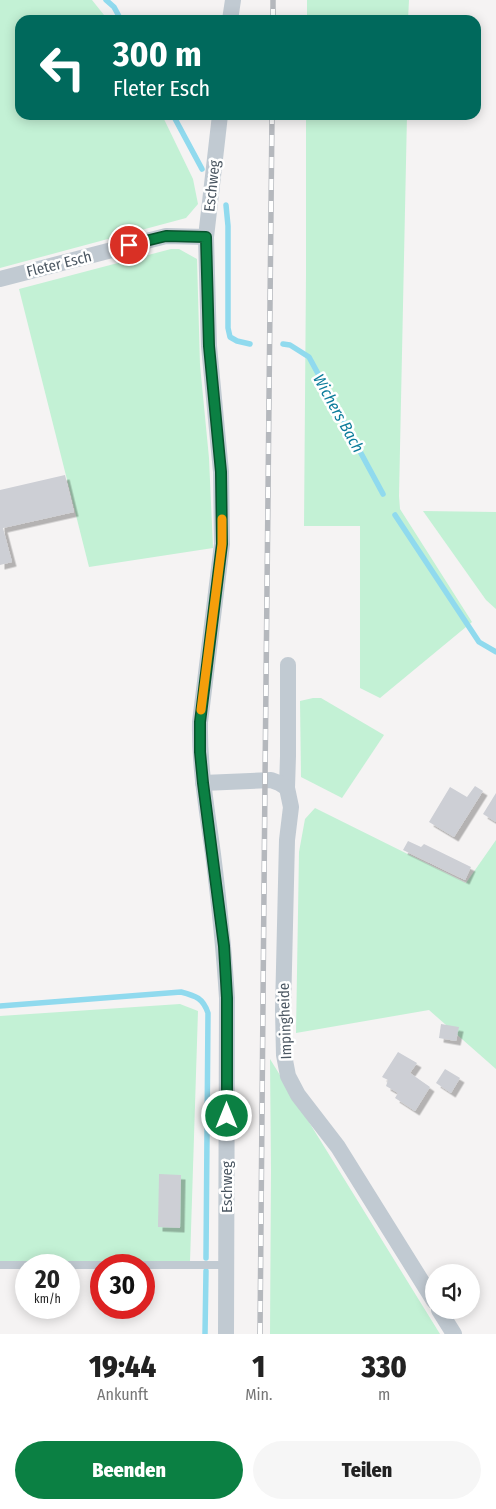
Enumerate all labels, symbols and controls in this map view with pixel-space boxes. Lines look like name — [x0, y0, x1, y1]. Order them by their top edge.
text: 300 m — [113, 33, 202, 75]
icon: left — [30, 35, 95, 100]
text: Fleter Esch — [113, 75, 210, 102]
street label: Eschweg — [200, 159, 224, 213]
pin — [108, 224, 150, 266]
icon: arrive — [115, 231, 143, 259]
street label: Fleter Esch — [25, 247, 93, 281]
water label: Wichers Bach — [309, 371, 368, 456]
street label: Impingheide — [275, 982, 295, 1060]
position arrow — [200, 1089, 252, 1141]
street label: Eschweg — [218, 1161, 236, 1213]
speed limit sign: 30 — [90, 1254, 155, 1319]
map controls — [425, 1264, 480, 1319]
button: sound — [425, 1264, 480, 1319]
text: 20 — [35, 1265, 60, 1295]
text: km/h — [34, 1292, 61, 1306]
text: 19:44 — [89, 1349, 156, 1385]
text: 1 — [252, 1349, 265, 1385]
text: 330 — [361, 1349, 407, 1385]
text: Ankunft — [97, 1385, 148, 1404]
text: Min. — [245, 1385, 272, 1404]
text: m — [378, 1385, 390, 1404]
button: Beenden — [15, 1441, 243, 1499]
button: Teilen — [253, 1441, 481, 1499]

